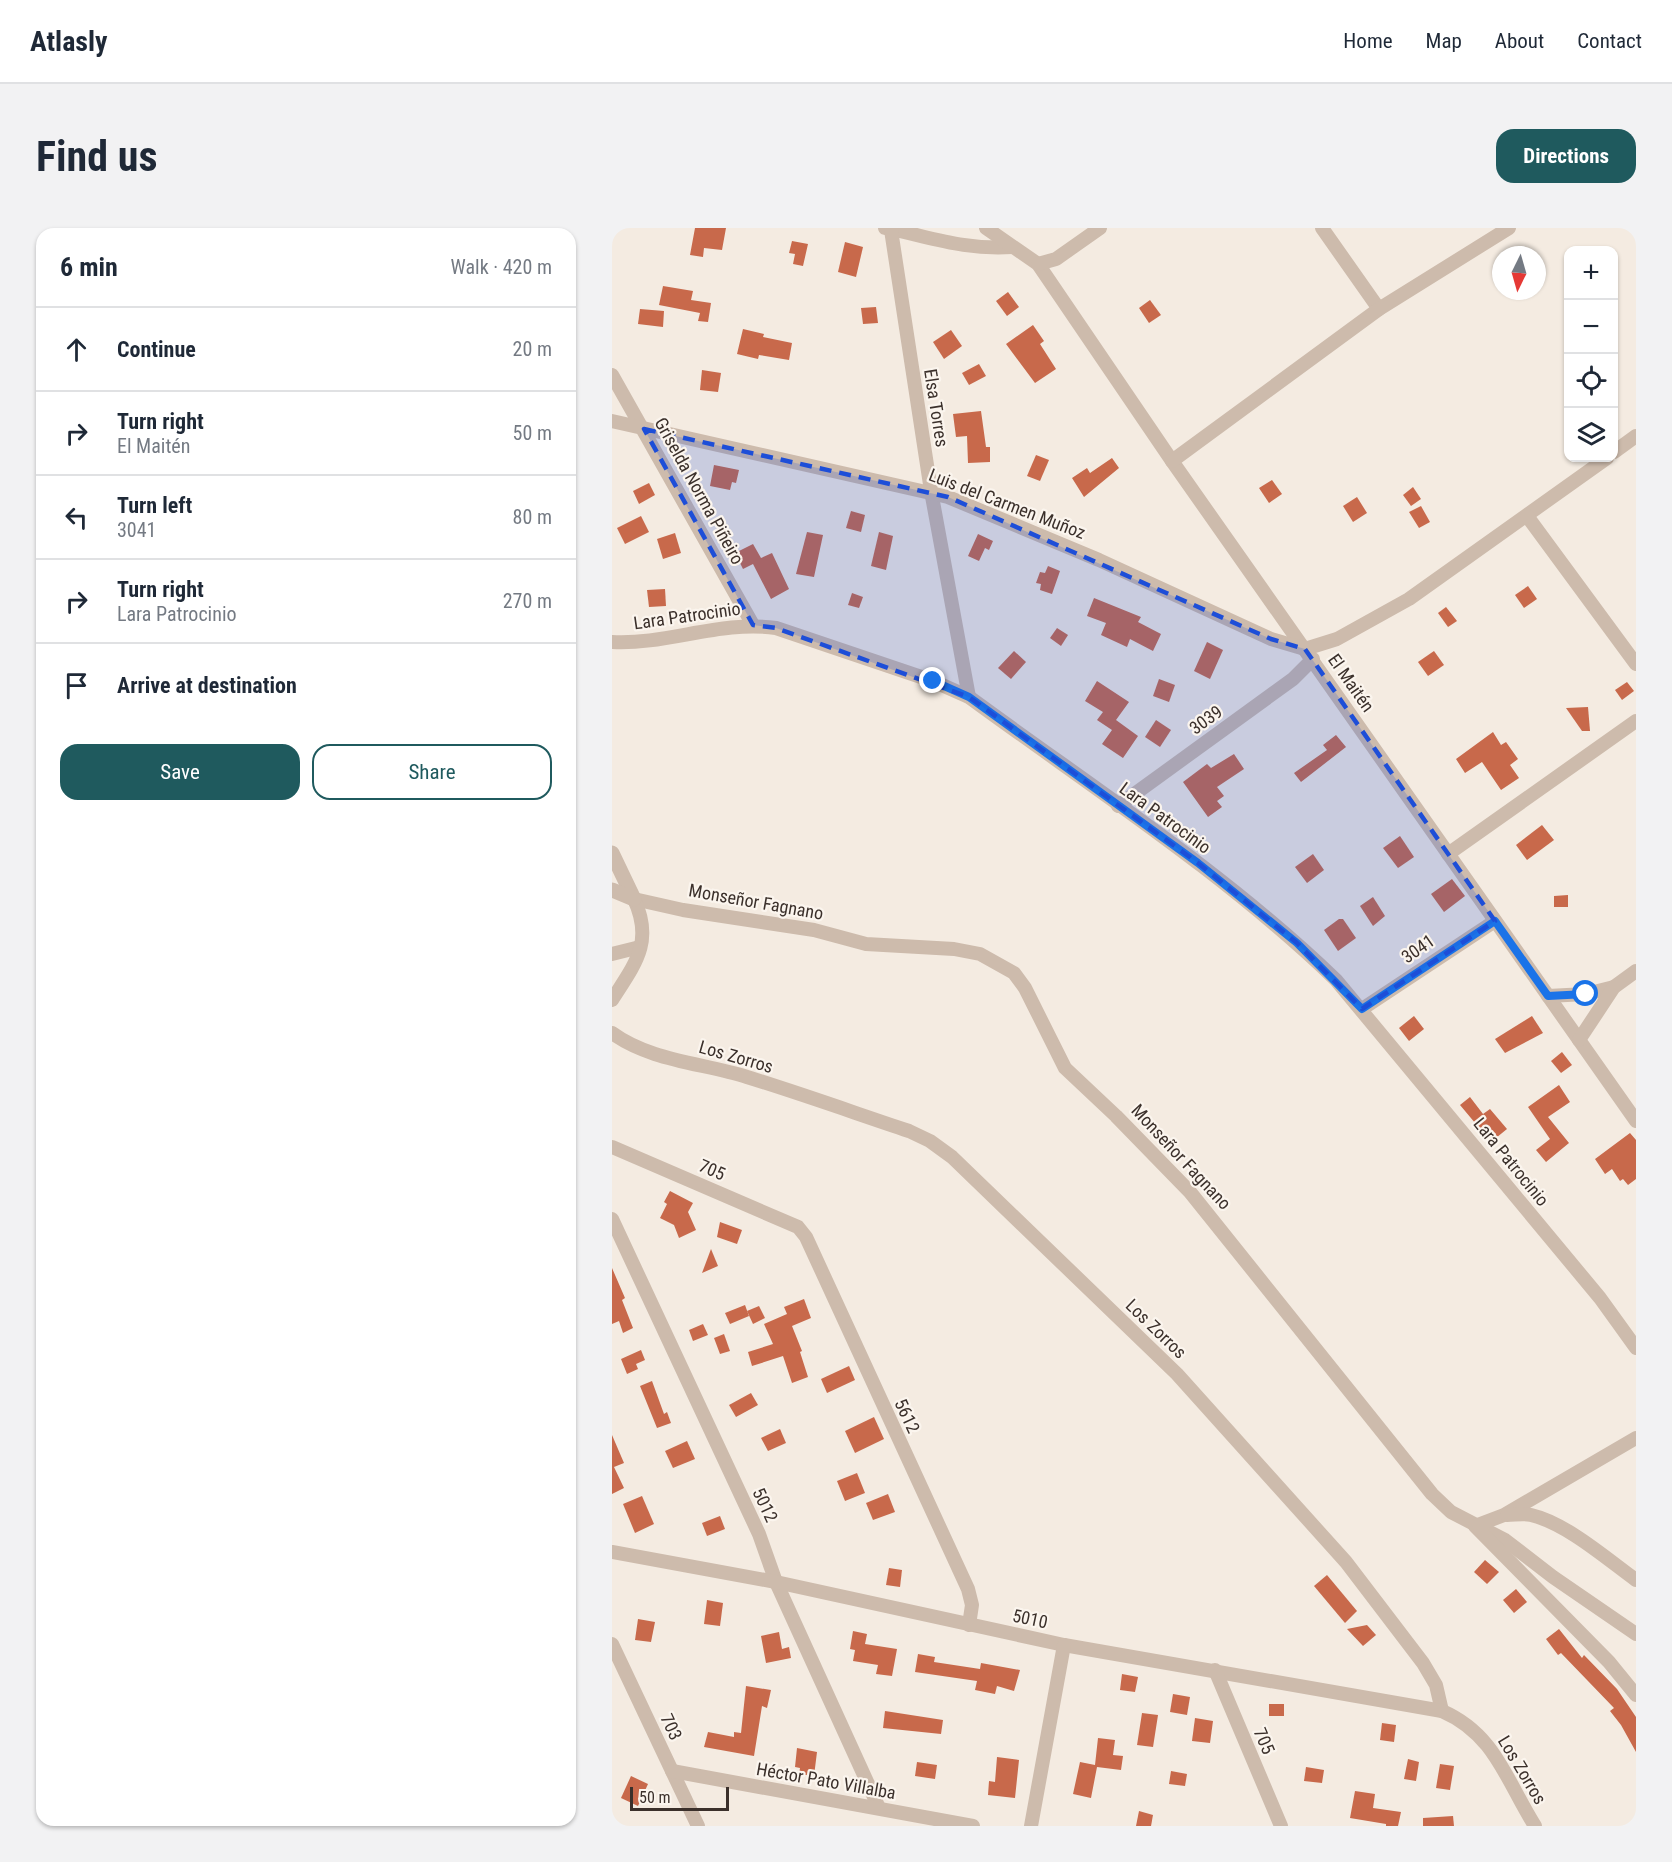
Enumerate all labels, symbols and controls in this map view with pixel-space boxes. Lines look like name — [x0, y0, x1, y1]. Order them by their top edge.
text: Atlasly — [30, 25, 108, 58]
text: Home — [1343, 29, 1393, 53]
text: Map — [1426, 29, 1462, 53]
text: About — [1495, 29, 1544, 53]
text: Contact — [1577, 29, 1642, 53]
button: Directions — [1496, 129, 1636, 183]
text: Find us — [36, 132, 157, 181]
north arrow — [1492, 246, 1546, 300]
map controls — [1564, 246, 1618, 462]
button: + — [1564, 246, 1618, 300]
text: 6 min — [60, 252, 118, 282]
text: Walk · 420 m — [451, 255, 552, 279]
button: − — [1564, 300, 1618, 354]
icon: ahead — [60, 333, 93, 366]
text: Continue — [117, 337, 196, 362]
text: 20 m — [513, 337, 552, 361]
button: locate — [1564, 354, 1618, 408]
street label: Elsa Torres — [920, 367, 953, 448]
button: layers — [1564, 408, 1618, 462]
text: Turn right — [117, 409, 204, 434]
street label: Griselda Norma Piñeiro — [650, 414, 748, 568]
icon: right — [60, 417, 93, 450]
text: 50 m — [513, 421, 552, 445]
text: El Maitén — [117, 434, 190, 458]
street label: Luis del Carmen Muñoz — [926, 464, 1088, 543]
text: Turn left — [117, 493, 192, 518]
icon: left — [60, 501, 93, 534]
text: 80 m — [513, 505, 552, 529]
text: 3041 — [117, 518, 157, 542]
text: Turn right — [117, 577, 204, 602]
icon: right — [60, 585, 93, 618]
text: 270 m — [503, 589, 552, 613]
street label: Lara Patrocinio — [632, 598, 742, 633]
text: Lara Patrocinio — [117, 602, 237, 626]
street label: El Maitén — [1324, 650, 1379, 716]
route end — [919, 667, 945, 693]
icon: arrive — [60, 669, 93, 702]
text: Arrive at destination — [117, 673, 297, 698]
street label: 3039 — [1185, 701, 1226, 739]
button: Save — [60, 744, 300, 800]
button: Share — [312, 744, 552, 800]
street label: Lara Patrocinio — [1116, 777, 1215, 858]
street label: Monseñor Fagnano — [687, 879, 825, 924]
street label: 3041 — [1397, 930, 1438, 967]
route start — [1572, 980, 1598, 1006]
street label: Los Zorros — [697, 1036, 776, 1077]
street label: Monseñor Fagnano — [1127, 1100, 1236, 1214]
street label: Lara Patrocinio — [1469, 1113, 1553, 1210]
street label: 705 — [696, 1155, 729, 1184]
street label: Los Zorros — [1122, 1295, 1191, 1363]
street label: 5612 — [890, 1395, 925, 1436]
street label: 5012 — [748, 1484, 783, 1525]
street label: 5010 — [1011, 1605, 1050, 1632]
street label: 703 — [656, 1710, 687, 1743]
street label: 705 — [1250, 1724, 1279, 1757]
street label: Los Zorros — [1494, 1732, 1551, 1808]
street label: Héctor Pato Villalba — [755, 1758, 897, 1803]
scale bar — [630, 1784, 729, 1812]
text: 50 m — [639, 1788, 671, 1807]

